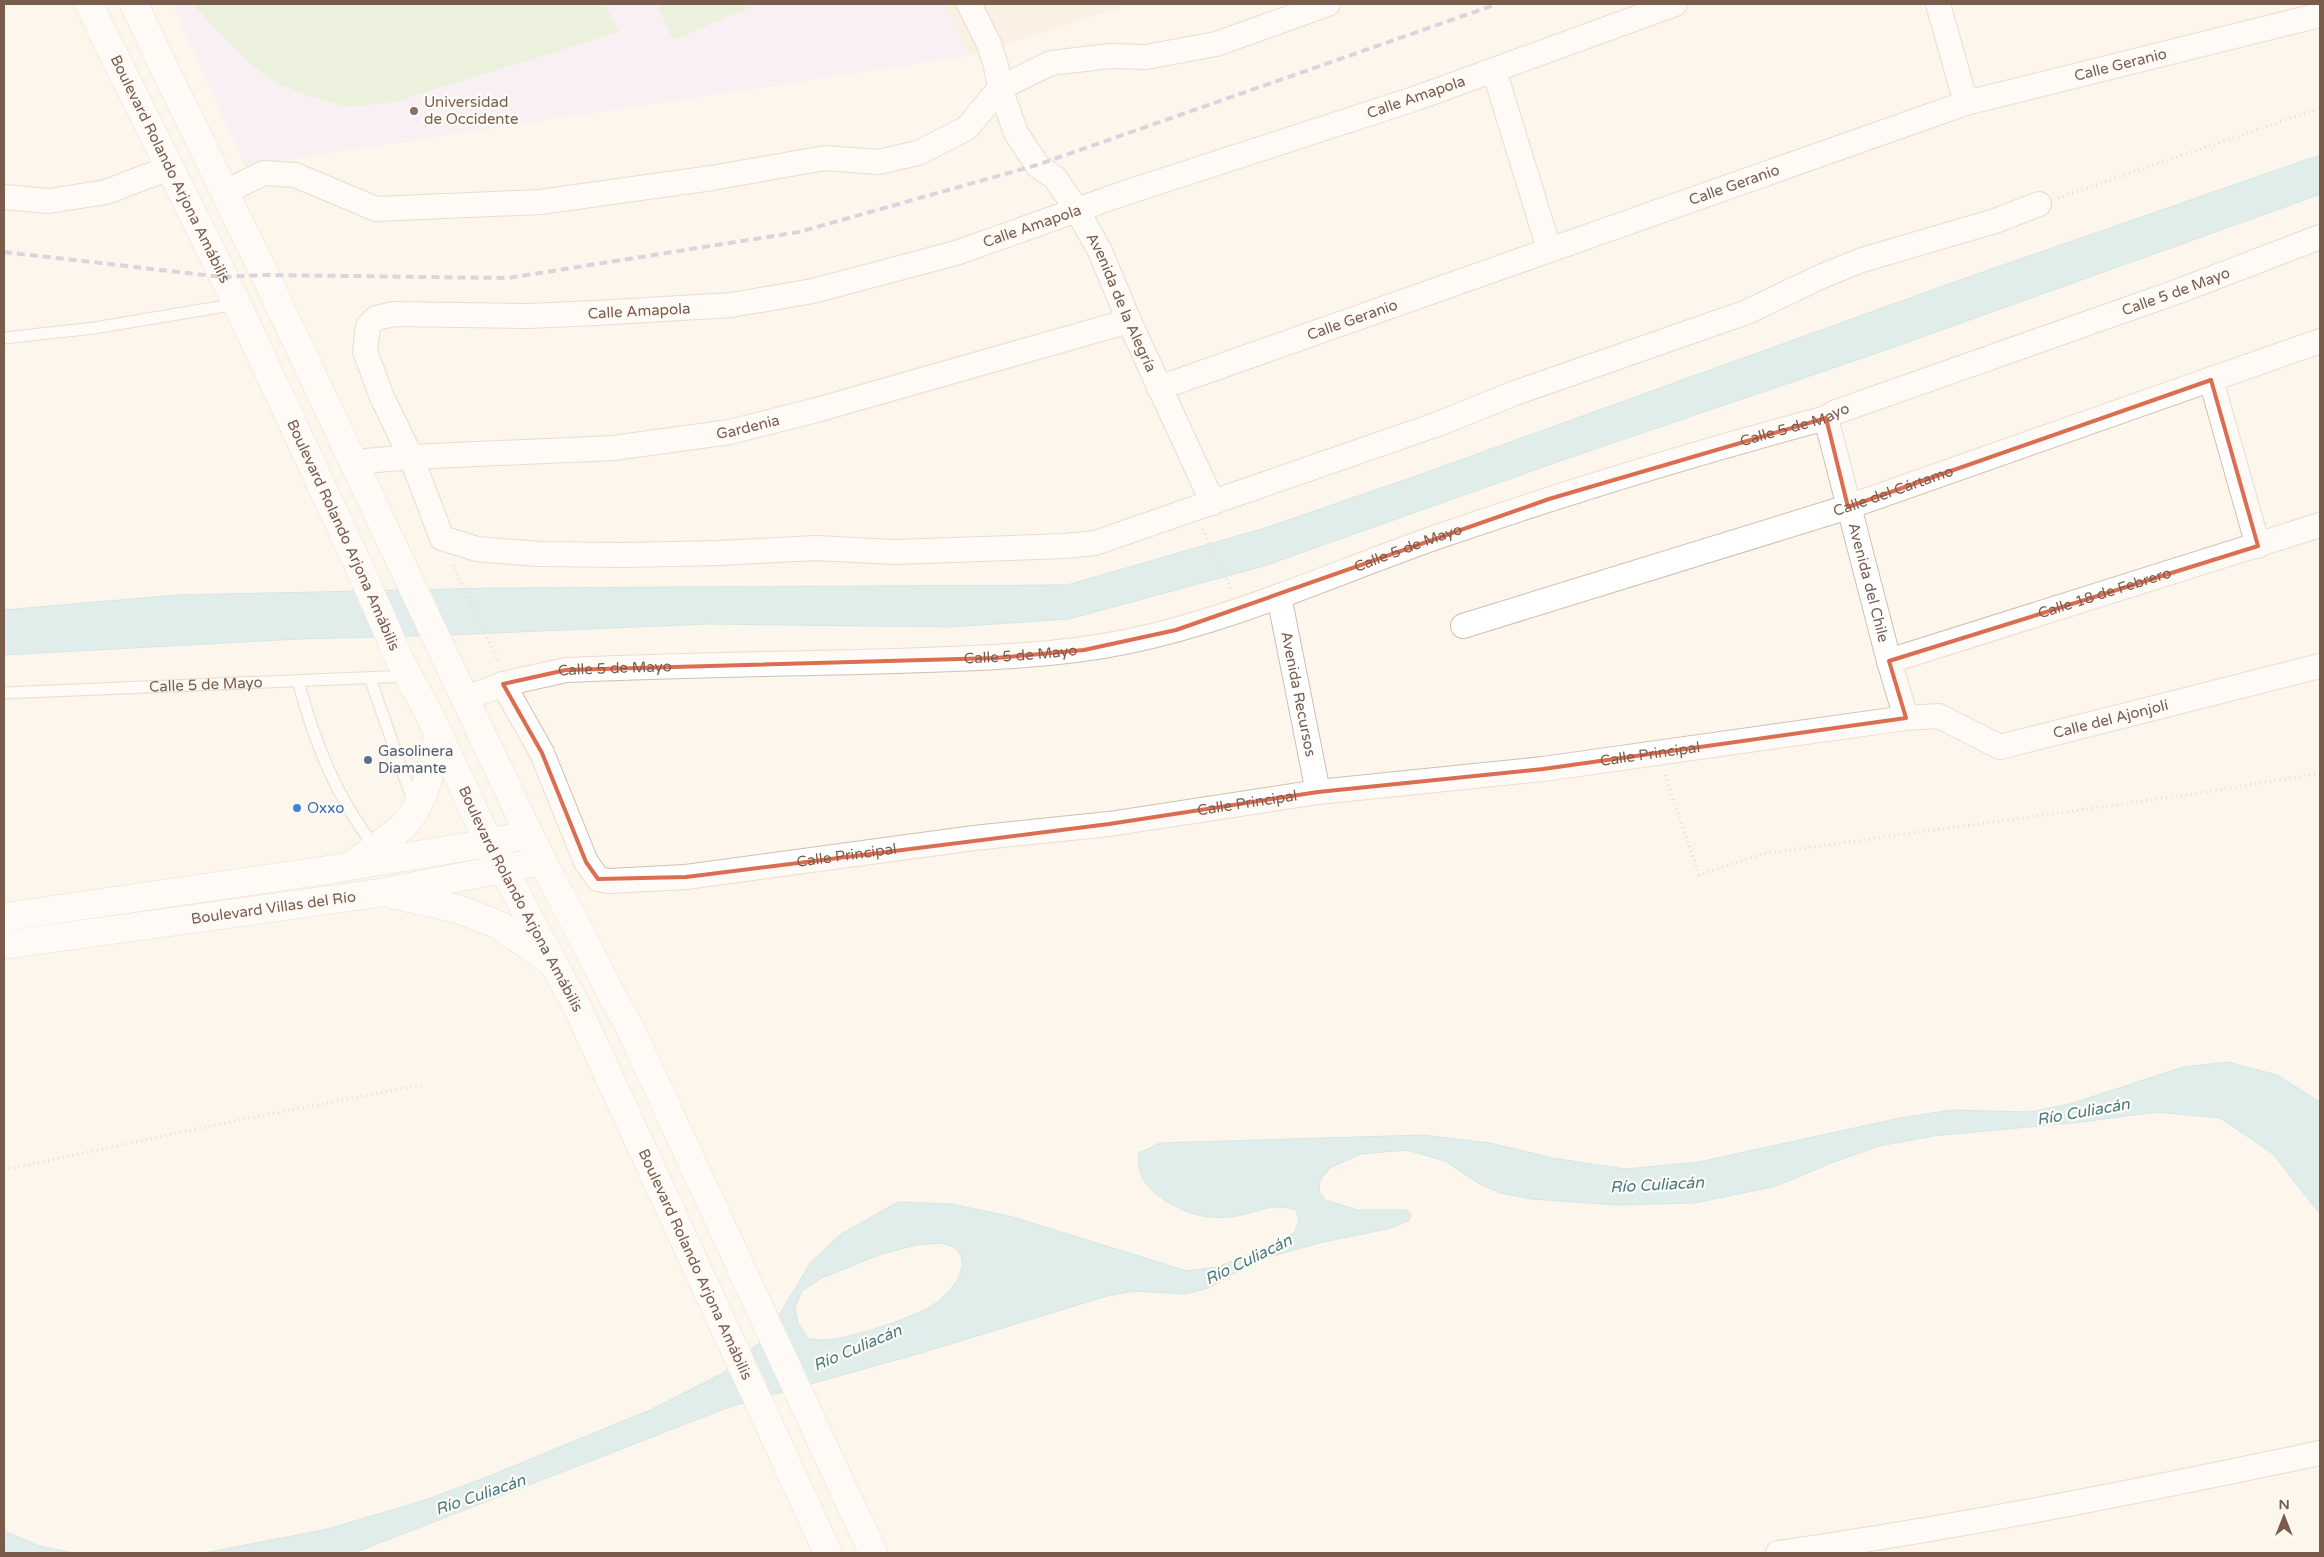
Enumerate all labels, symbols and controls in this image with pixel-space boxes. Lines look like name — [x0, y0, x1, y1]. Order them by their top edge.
street label: Calle Geranio — [2072, 44, 2169, 85]
street label: Boulevard Rolando Arjona Amábilis — [107, 52, 234, 286]
street label: Calle Amapola — [1364, 72, 1468, 122]
place label: Universidad de Occidente — [424, 93, 518, 128]
marker: Universidad de Occidente — [408, 105, 420, 117]
street label: Calle Geranio — [1686, 161, 1782, 209]
street label: Calle Amapola — [980, 201, 1084, 251]
street label: Avenida de la Alegría — [1083, 230, 1160, 375]
street label: Calle 5 de Mayo — [2119, 263, 2232, 319]
street label: Calle Geranio — [1305, 295, 1400, 344]
street label: Calle Amapola — [587, 299, 691, 323]
street label: Calle 5 de Mayo — [1738, 399, 1852, 450]
street label: Gardenia — [715, 411, 781, 443]
street label: Boulevard Rolando Arjona Amábilis — [283, 417, 404, 654]
street label: Calle del Cártamo — [1831, 462, 1956, 520]
street label: Calle 5 de Mayo — [1351, 520, 1465, 576]
street label: Avenida del Chile — [1845, 521, 1893, 644]
street label: Calle 18 de Febrero — [2036, 564, 2173, 622]
street label: Avenida Recursos — [1277, 630, 1320, 758]
street label: Calle 5 de Mayo — [963, 641, 1078, 668]
street label: Calle 5 de Mayo — [556, 657, 672, 681]
street label: Calle 5 de Mayo — [149, 673, 263, 696]
street label: Calle del Ajonjolí — [2051, 696, 2170, 742]
street label: Calle Principal — [1599, 738, 1701, 770]
place label: Gasolinera Diamante — [378, 742, 453, 777]
marker: Gasolinera Diamante — [362, 754, 374, 766]
street label: Boulevard Rolando Arjona Amábilis — [455, 783, 587, 1015]
street label: Calle Principal — [1196, 786, 1298, 819]
place label: Oxxo — [307, 799, 344, 817]
marker: Oxxo — [291, 802, 303, 814]
street label: Calle Principal — [795, 840, 898, 871]
street label: Boulevard Villas del Río — [190, 887, 357, 928]
water label: Río Culiacán — [2035, 1094, 2133, 1130]
street label: Boulevard Rolando Arjona Amábilis — [635, 1146, 756, 1383]
water label: Río Culiacán — [1609, 1172, 1706, 1197]
water label: Río Culiacán — [1202, 1230, 1296, 1290]
water label: Río Culiacán — [810, 1320, 906, 1376]
water label: Río Culiacán — [433, 1470, 529, 1520]
north arrow — [2259, 1492, 2309, 1542]
text: N — [2278, 1496, 2290, 1513]

